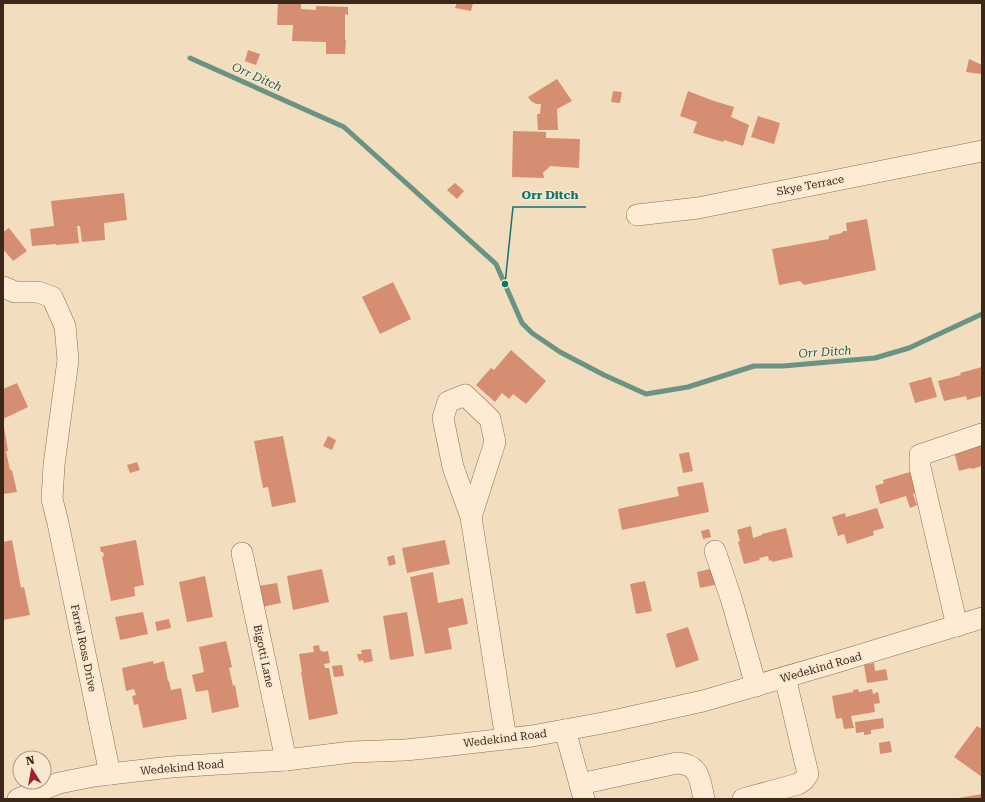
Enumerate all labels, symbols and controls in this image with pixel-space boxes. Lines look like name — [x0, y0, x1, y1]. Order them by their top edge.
water label: Orr Ditch — [230, 60, 284, 94]
street label: Skye Terrace — [775, 173, 845, 198]
callout: Orr Ditch — [513, 183, 586, 207]
text: Orr Ditch — [522, 188, 578, 202]
water label: Orr Ditch — [798, 343, 852, 361]
street label: Farrel Ross Drive — [68, 603, 99, 693]
street label: Bigotti Lane — [250, 623, 277, 689]
street label: Wedekind Road — [779, 650, 863, 685]
street label: Wedekind Road — [462, 727, 548, 750]
north arrow — [12, 750, 52, 790]
text: N — [25, 753, 36, 768]
street label: Wedekind Road — [140, 757, 225, 778]

